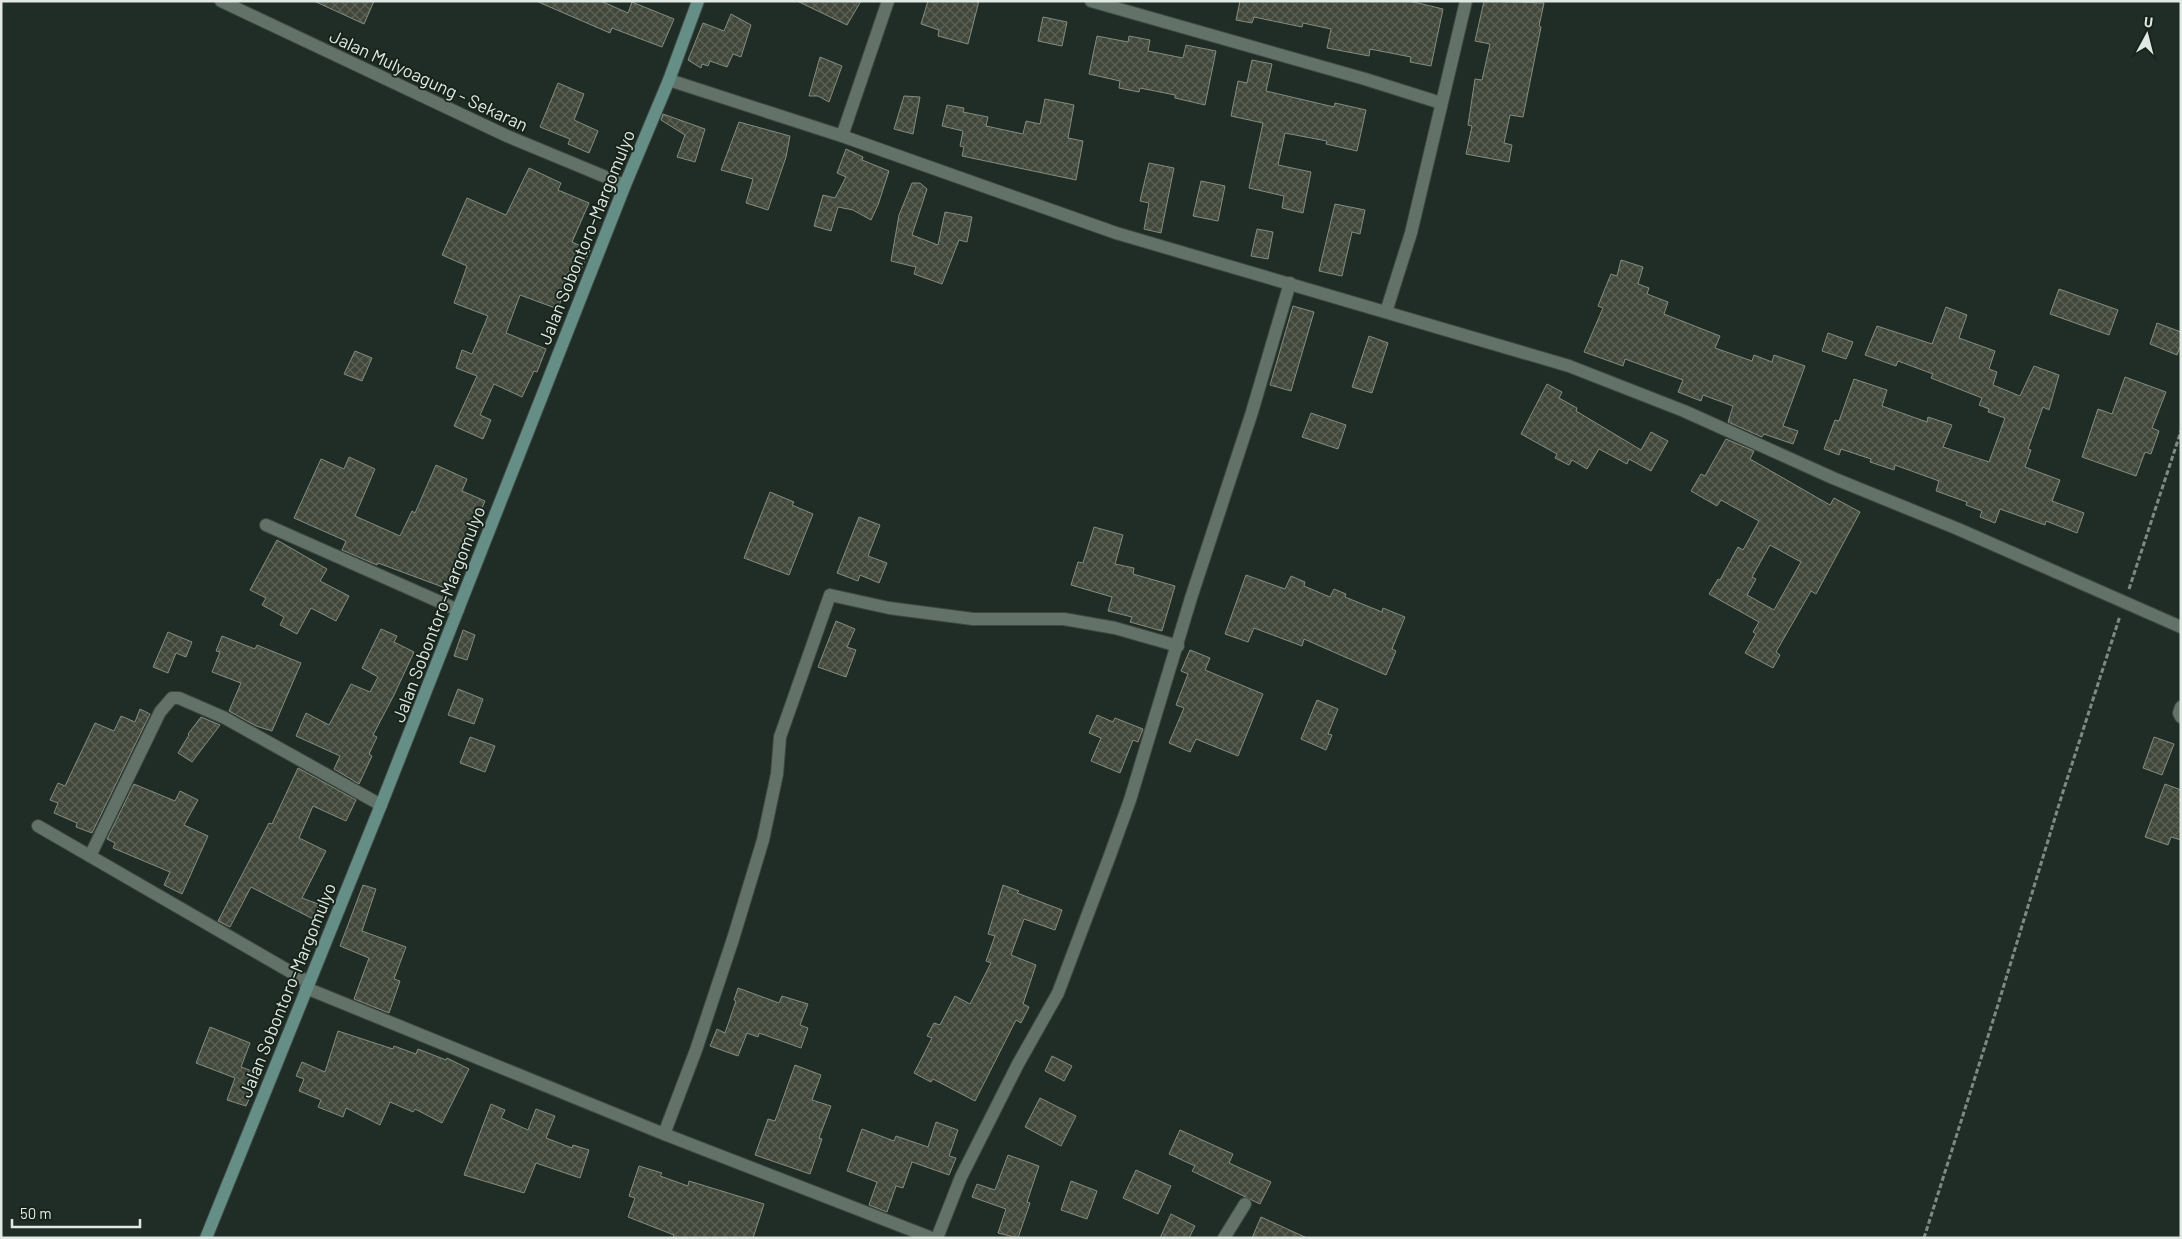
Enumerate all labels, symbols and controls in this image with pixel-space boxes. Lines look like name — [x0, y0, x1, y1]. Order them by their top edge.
north arrow — [2122, 10, 2172, 60]
text: U — [2143, 13, 2154, 31]
street label: Jalan Mulyoagung - Sekaran — [326, 24, 532, 136]
street label: Jalan Sobontoro-Margomulyo — [533, 126, 639, 348]
street label: Jalan Sobontoro-Margomulyo — [387, 503, 489, 725]
street label: Jalan Sobontoro-Margomulyo — [234, 879, 340, 1101]
scale bar — [12, 1196, 140, 1228]
text: 50 m — [20, 1204, 52, 1222]

